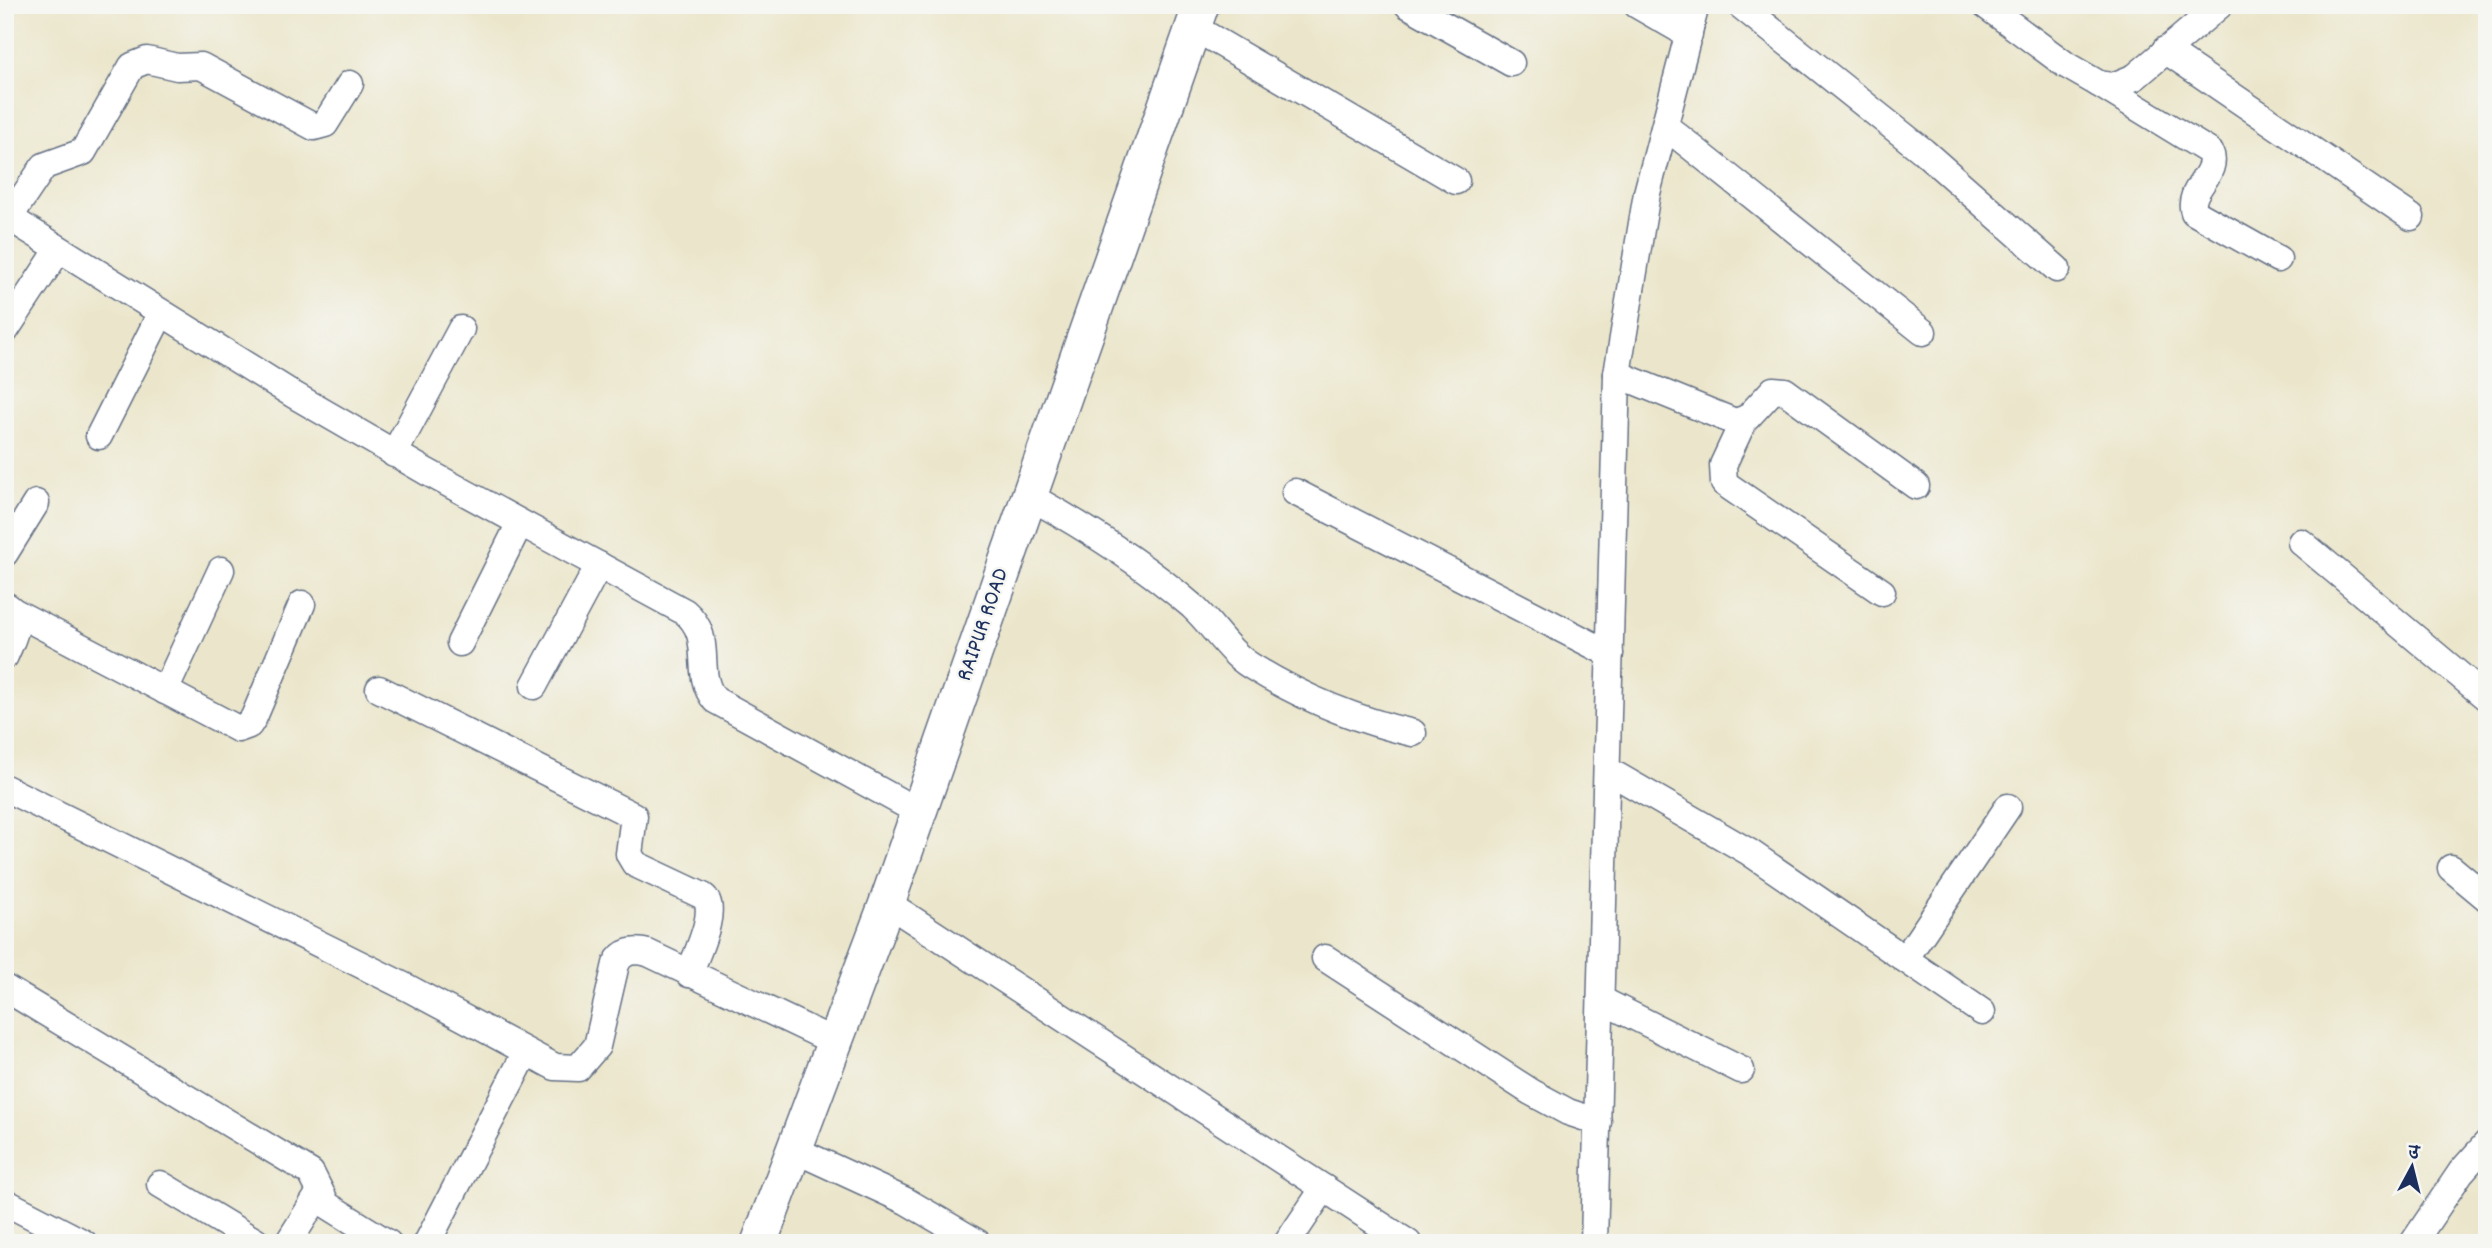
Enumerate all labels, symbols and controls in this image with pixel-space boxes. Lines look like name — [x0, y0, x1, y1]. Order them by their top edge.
street label: RAIPUR ROAD — [949, 564, 1019, 686]
north arrow — [2376, 1132, 2446, 1202]
text: उ — [2406, 1139, 2422, 1168]

